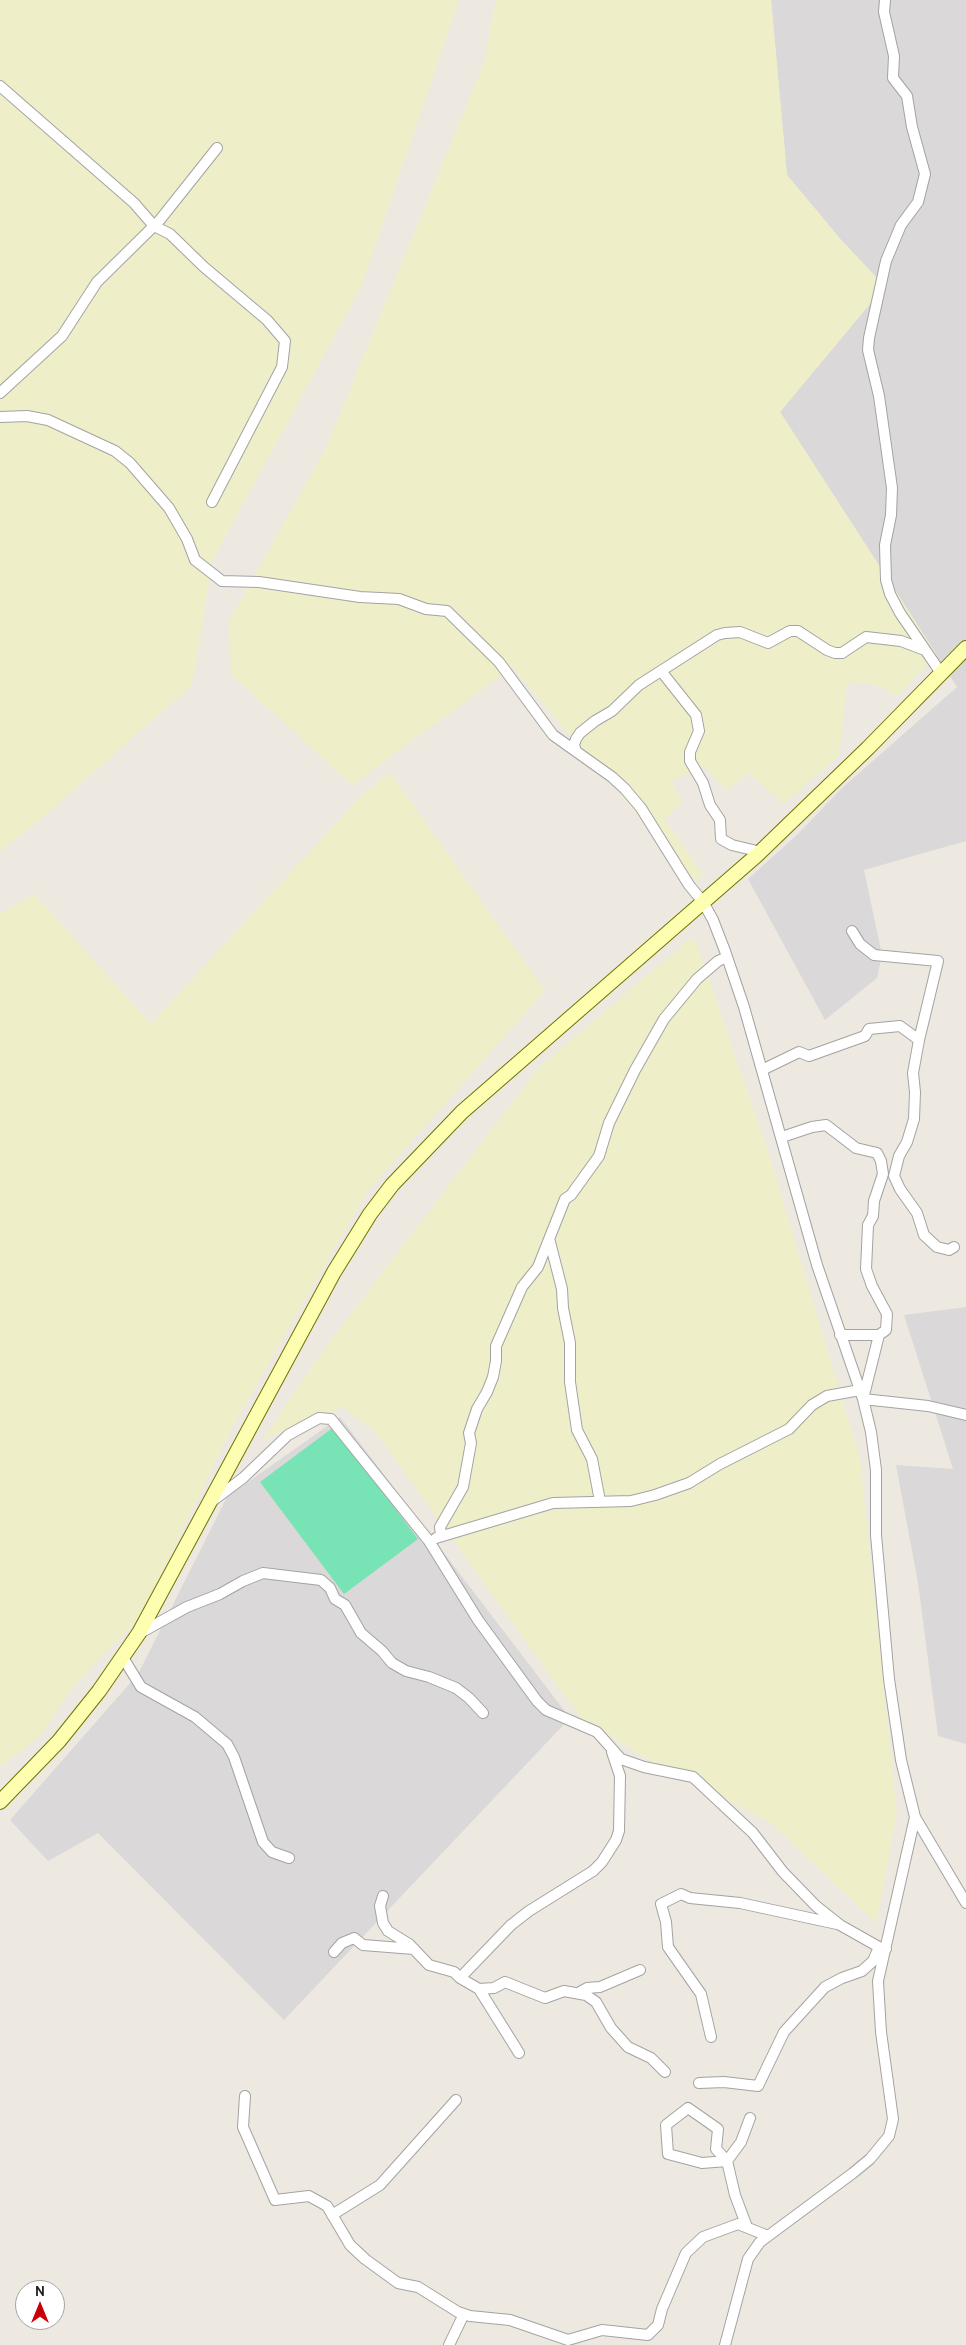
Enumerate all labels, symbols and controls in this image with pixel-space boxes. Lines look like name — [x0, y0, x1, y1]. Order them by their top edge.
north arrow — [15, 2280, 65, 2330]
text: N — [35, 2282, 45, 2300]

